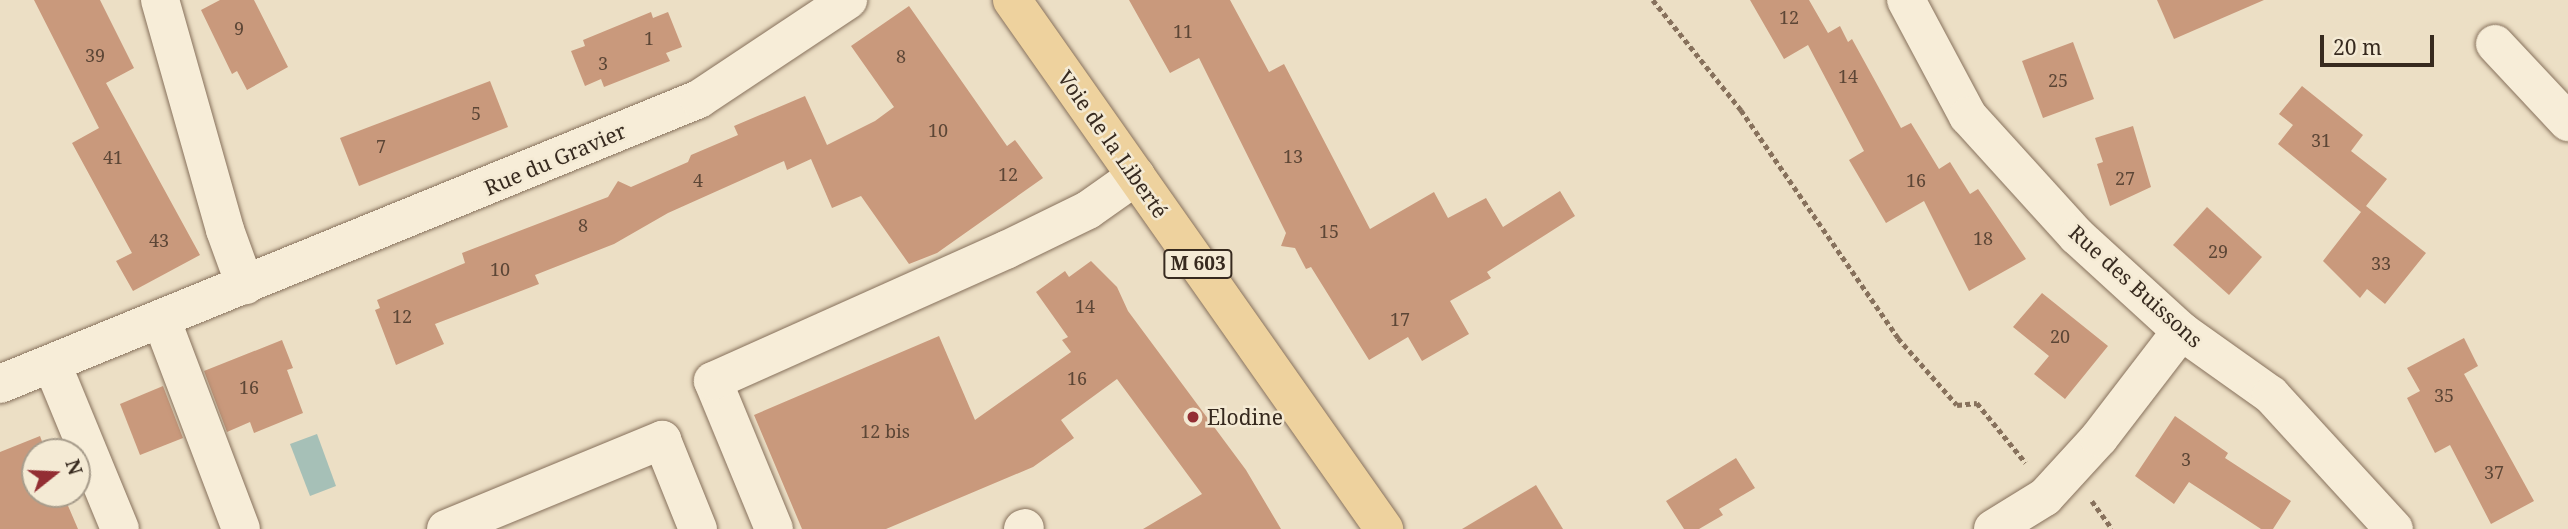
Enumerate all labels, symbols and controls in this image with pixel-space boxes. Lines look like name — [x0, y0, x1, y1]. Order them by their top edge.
house number: 12 — [1779, 6, 1799, 28]
house number: 9 — [234, 17, 244, 39]
house number: 11 — [1173, 20, 1193, 42]
scale bar — [2323, 21, 2437, 65]
house number: 1 — [644, 27, 654, 49]
text: 20 m — [2333, 33, 2382, 61]
house number: 39 — [85, 44, 105, 66]
house number: 8 — [896, 45, 906, 67]
house number: 3 — [598, 52, 608, 74]
street label: Voie de la Liberté — [1053, 65, 1173, 223]
house number: 14 — [1838, 65, 1858, 87]
house number: 25 — [2048, 69, 2068, 91]
house number: 5 — [471, 102, 481, 124]
street label: Rue du Gravier — [480, 118, 630, 200]
house number: 10 — [928, 119, 948, 141]
house number: 31 — [2311, 129, 2331, 151]
house number: 7 — [376, 135, 386, 157]
house number: 13 — [1283, 145, 1303, 167]
house number: 41 — [103, 146, 123, 168]
house number: 12 — [998, 163, 1018, 185]
house number: 27 — [2115, 167, 2135, 189]
house number: 4 — [693, 169, 703, 191]
house number: 16 — [1906, 169, 1926, 191]
house number: 8 — [578, 214, 588, 236]
house number: 15 — [1319, 220, 1339, 242]
street label: Rue des Buissons — [2064, 220, 2208, 352]
house number: 18 — [1973, 227, 1993, 249]
house number: 43 — [149, 229, 169, 251]
house number: 29 — [2208, 240, 2228, 262]
road number: M 603 — [1163, 248, 1233, 280]
house number: 33 — [2371, 252, 2391, 274]
house number: 10 — [490, 258, 510, 280]
house number: 14 — [1075, 295, 1095, 317]
house number: 12 — [392, 305, 412, 327]
house number: 17 — [1390, 308, 1410, 330]
house number: 20 — [2050, 325, 2070, 347]
house number: 16 — [1067, 367, 1087, 389]
house number: 16 — [239, 376, 259, 398]
house number: 35 — [2434, 384, 2454, 406]
place label: Elodine — [1207, 404, 1283, 430]
marker: Elodine — [1185, 409, 1201, 425]
house number: 12 bis — [860, 420, 910, 442]
north arrow — [21, 438, 91, 508]
house number: 3 — [2181, 448, 2191, 470]
text: N — [59, 456, 89, 478]
house number: 37 — [2484, 461, 2504, 483]

